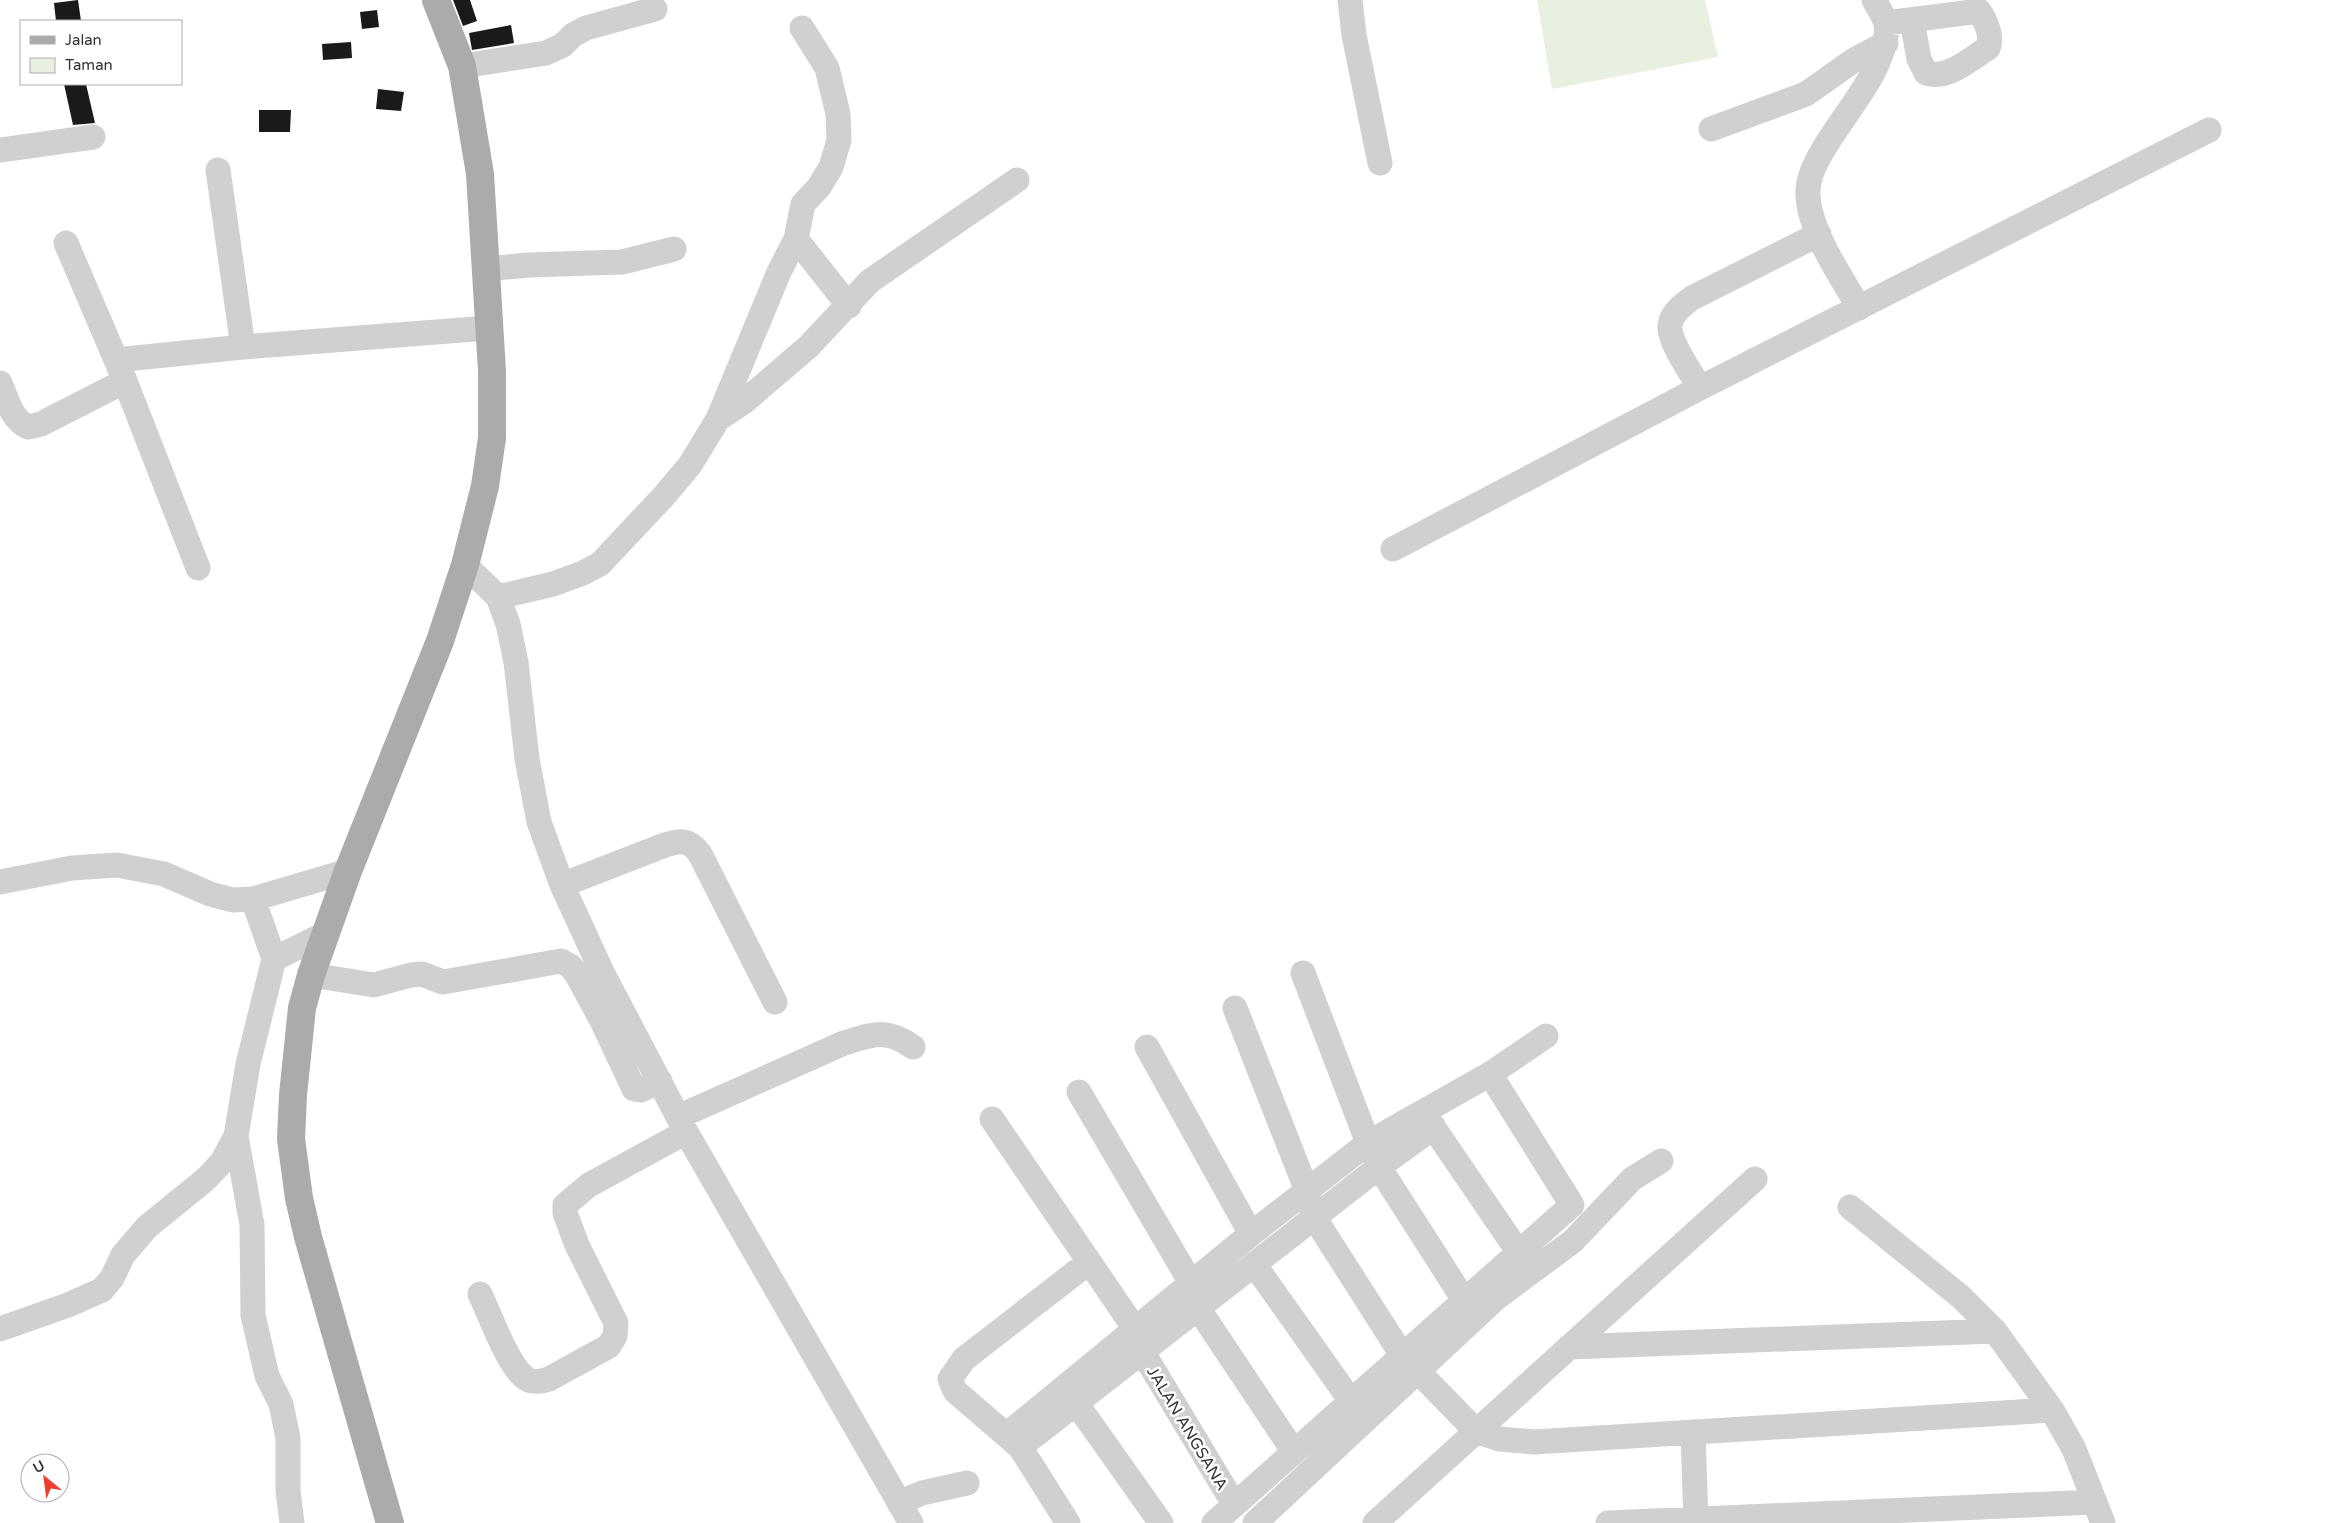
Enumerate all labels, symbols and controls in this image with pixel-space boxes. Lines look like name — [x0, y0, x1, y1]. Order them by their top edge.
legend — [20, 20, 182, 85]
text: Jalan — [65, 31, 102, 49]
text: Taman — [65, 56, 113, 74]
street label: JALAN ANGSANA — [1142, 1363, 1232, 1494]
north arrow — [20, 1453, 70, 1503]
text: U — [30, 1457, 48, 1477]

